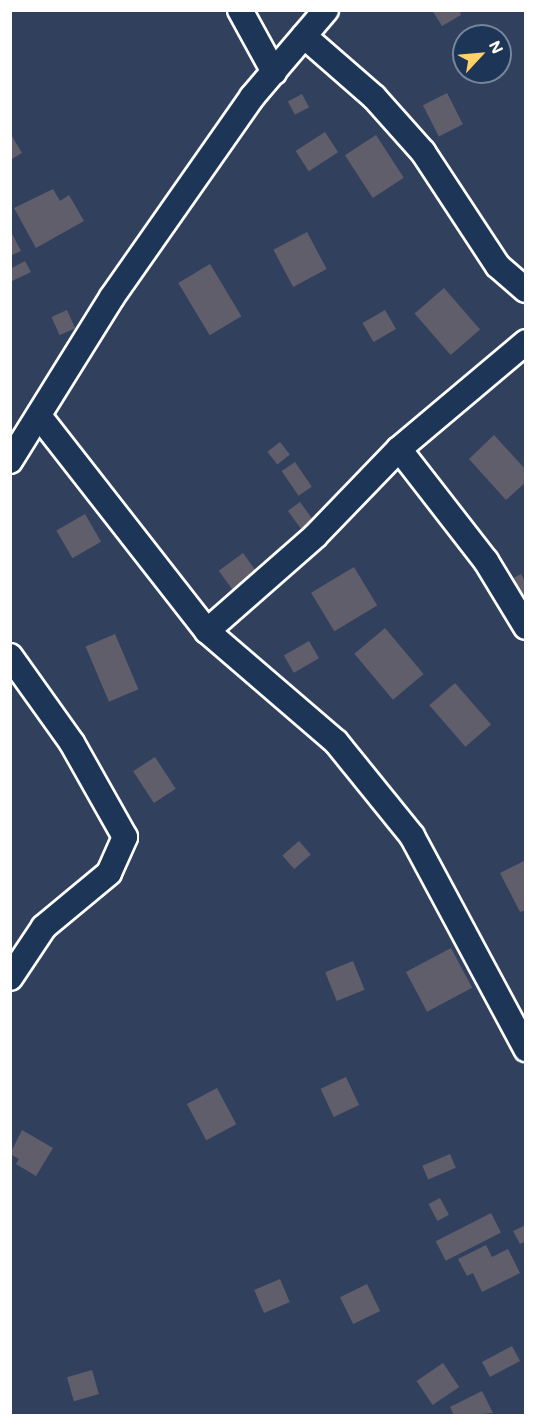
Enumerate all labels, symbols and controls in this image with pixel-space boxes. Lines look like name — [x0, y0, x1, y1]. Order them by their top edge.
north arrow — [452, 24, 512, 84]
text: N — [485, 37, 509, 57]

